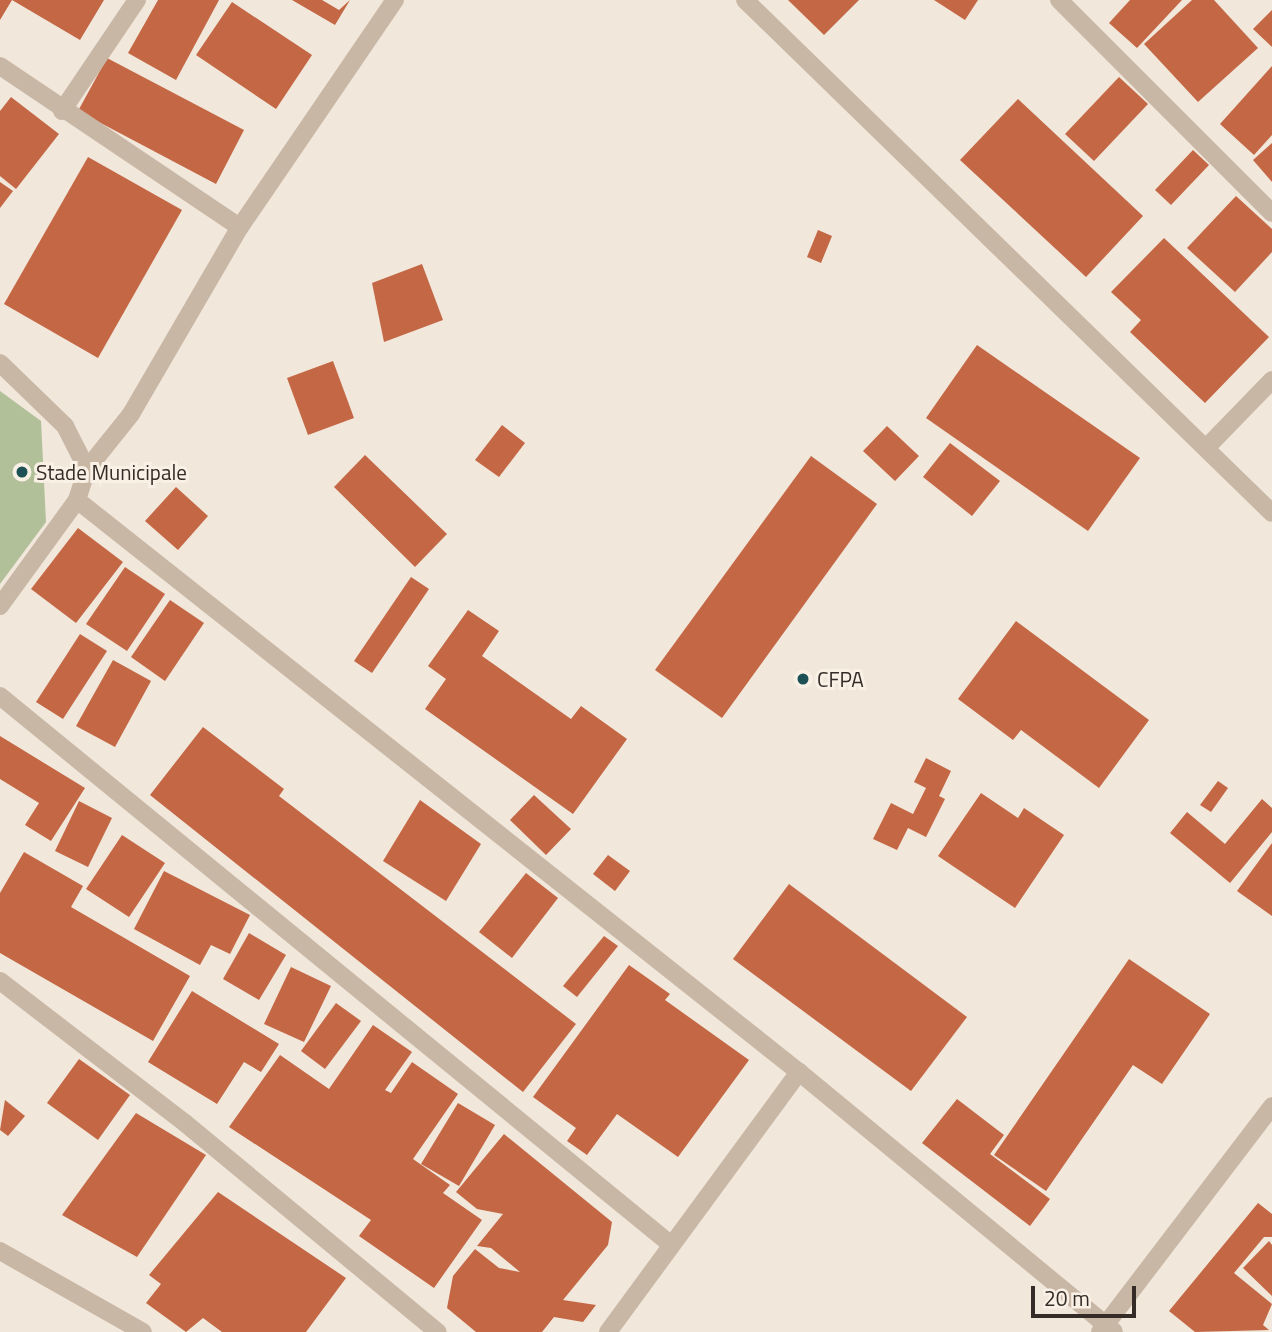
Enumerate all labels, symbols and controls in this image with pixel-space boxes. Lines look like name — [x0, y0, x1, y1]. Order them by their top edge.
place label: Stade Municipale — [36, 459, 187, 485]
marker: Stade Municipale — [14, 464, 30, 480]
place label: CFPA — [817, 666, 864, 692]
marker: CFPA — [795, 671, 811, 687]
scale bar — [1034, 1272, 1139, 1316]
text: 20 m — [1044, 1282, 1090, 1314]

